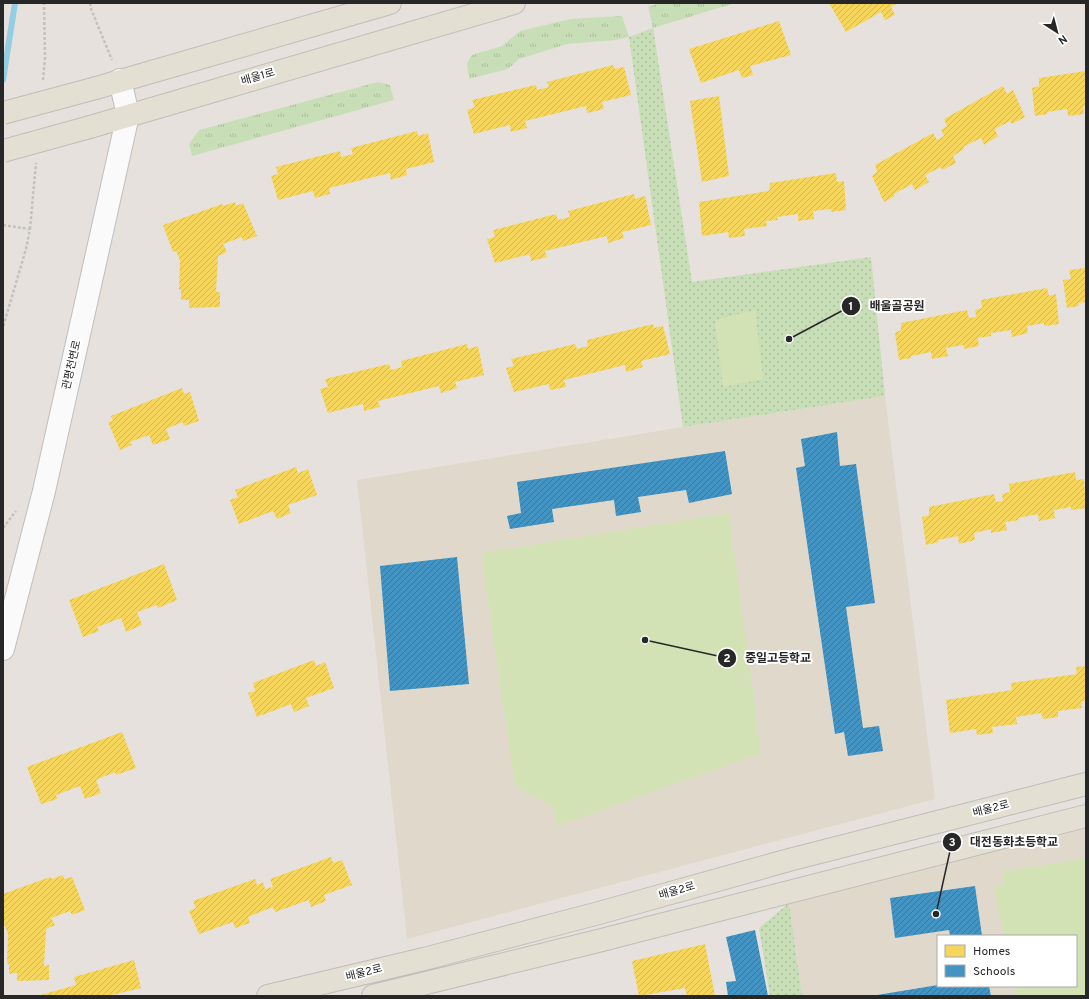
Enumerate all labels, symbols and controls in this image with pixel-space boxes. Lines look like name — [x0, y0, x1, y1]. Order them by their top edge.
north arrow — [1037, 12, 1077, 52]
text: N — [1055, 31, 1070, 47]
street label: 배울1로 — [240, 66, 276, 88]
callout: 배울골공원 — [841, 294, 933, 318]
text: 1 — [849, 299, 853, 315]
text: 배울골공원 — [869, 299, 925, 315]
street label: 관평천변로 — [59, 339, 85, 391]
callout: 중일고등학교 — [717, 646, 819, 670]
text: 2 — [723, 651, 731, 667]
text: 중일고등학교 — [745, 651, 811, 667]
street label: 배울2로 — [971, 798, 1011, 820]
callout: 대전동화초등학교 — [942, 830, 1066, 854]
text: 3 — [948, 835, 956, 851]
text: 대전동화초등학교 — [970, 835, 1058, 851]
street label: 배울2로 — [657, 879, 697, 903]
legend — [937, 935, 1077, 987]
text: Homes — [973, 944, 1010, 960]
street label: 배울2로 — [344, 962, 384, 984]
text: Schools — [973, 964, 1015, 980]

